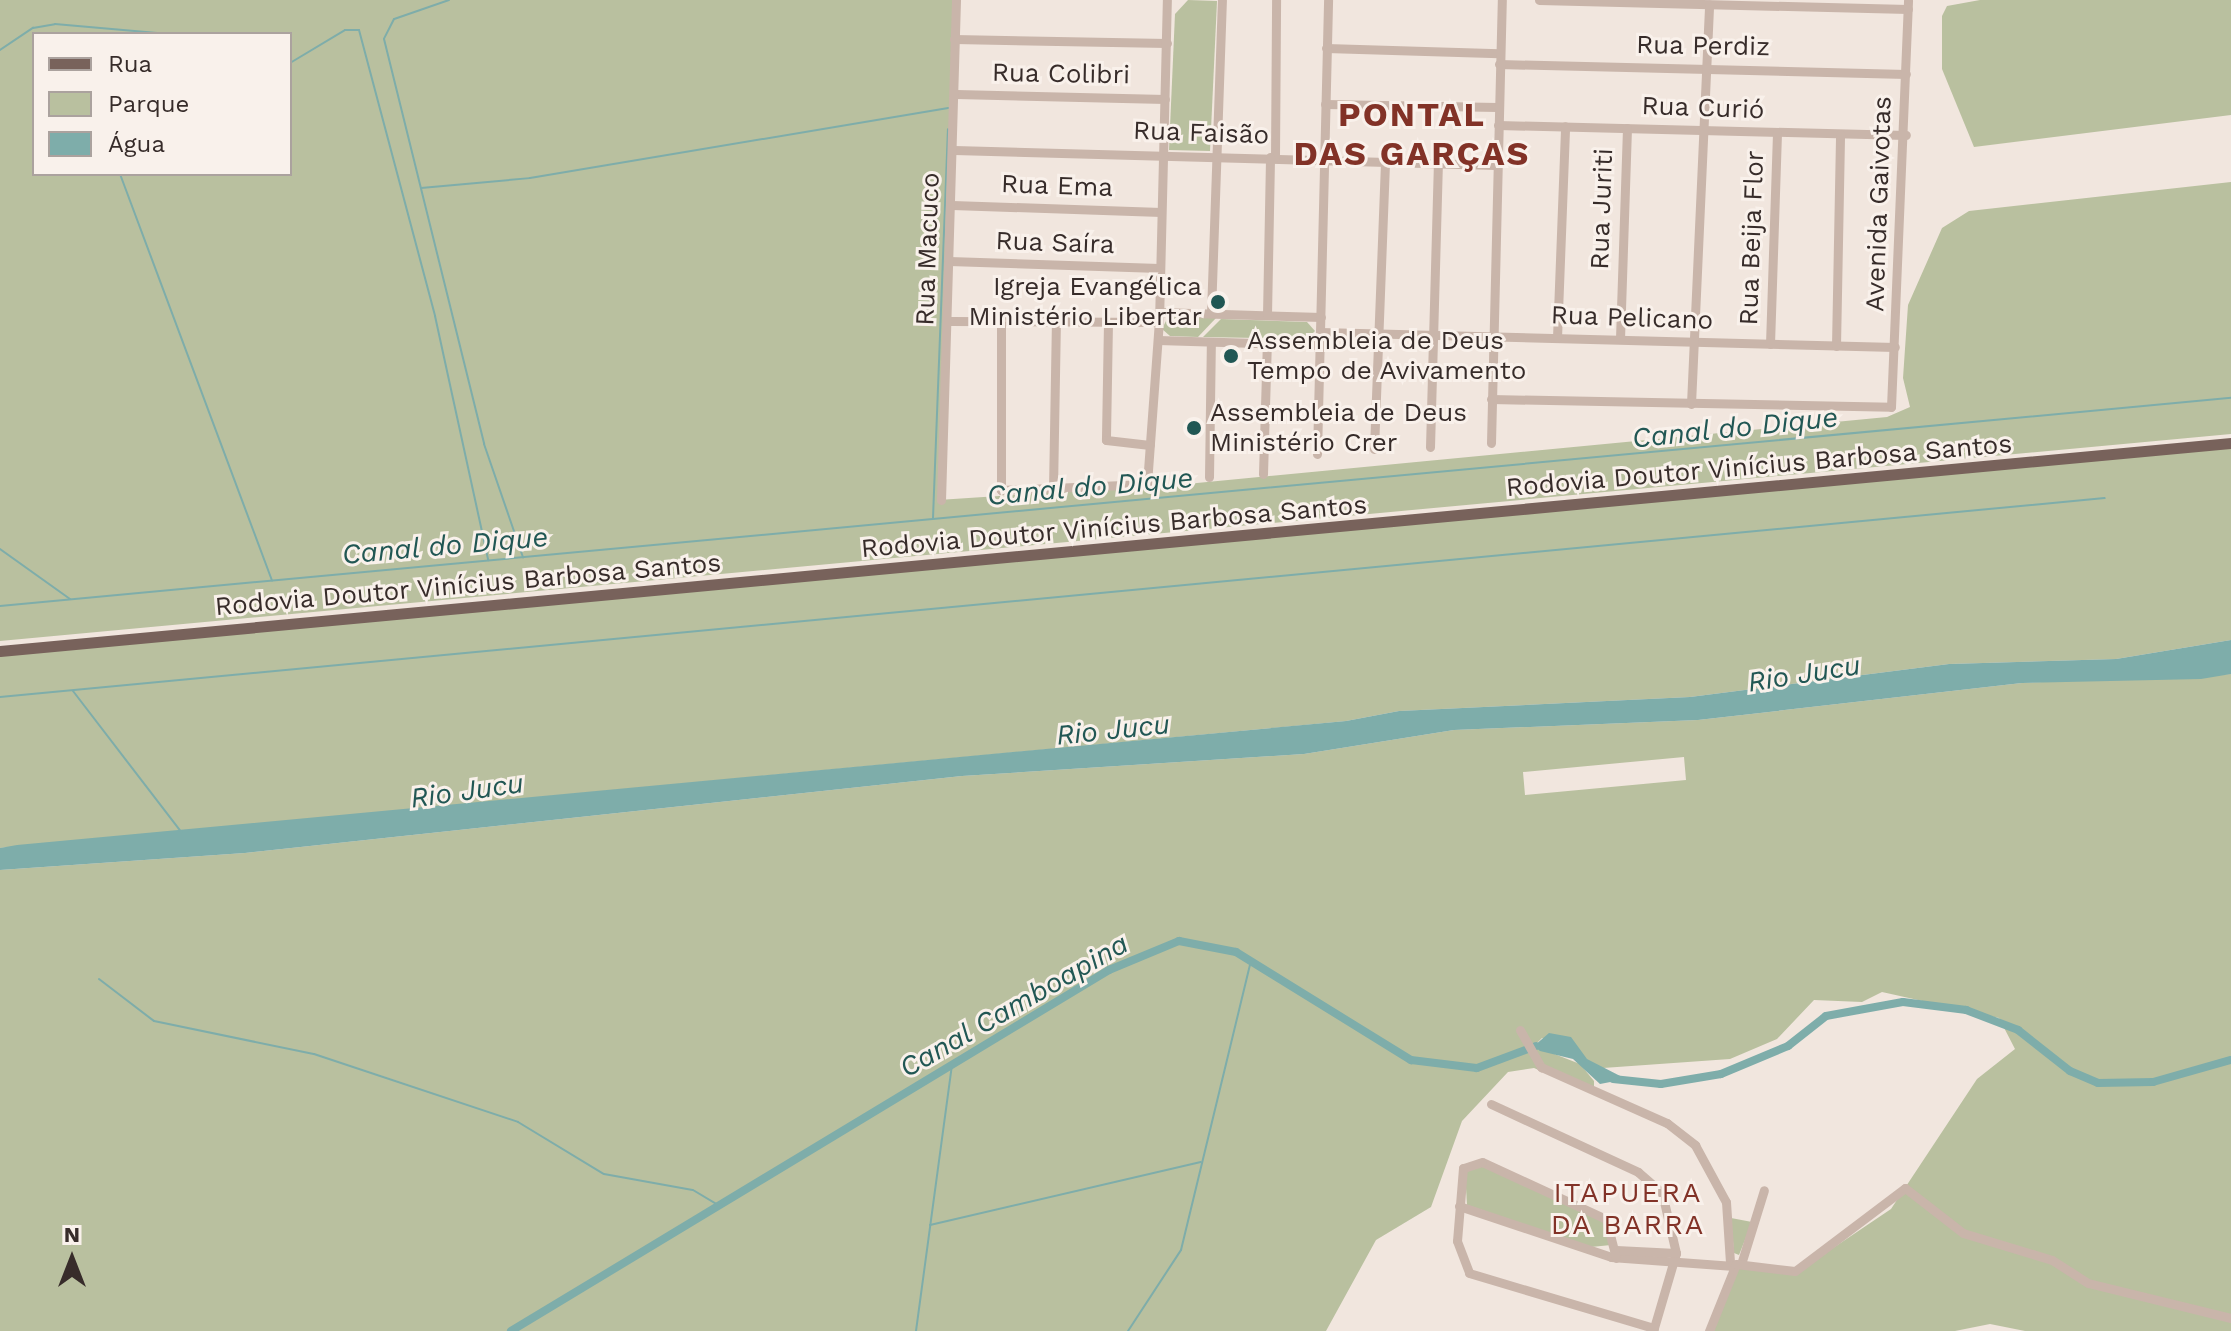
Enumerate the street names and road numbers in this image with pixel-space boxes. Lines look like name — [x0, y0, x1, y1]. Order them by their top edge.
street label: Rua Perdiz — [1635, 29, 1771, 63]
street label: Rua Colibri — [991, 57, 1131, 91]
street label: Rua Curió — [1641, 90, 1765, 126]
street label: Avenida Gaivotas — [1860, 95, 1898, 313]
street label: Rua Faisão — [1132, 115, 1270, 151]
street label: Rua Juriti — [1584, 147, 1620, 271]
street label: Rua Beija Flor — [1733, 149, 1771, 327]
street label: Rua Ema — [1000, 168, 1114, 204]
street label: Rua Macuco — [910, 171, 946, 327]
street label: Rua Saíra — [995, 225, 1115, 261]
street label: Rua Pelicano — [1550, 300, 1714, 336]
street label: Rodovia Doutor Vinícius Barbosa Santos — [1503, 428, 2015, 504]
street label: Rodovia Doutor Vinícius Barbosa Santos — [858, 489, 1370, 565]
street label: Rodovia Doutor Vinícius Barbosa Santos — [212, 547, 724, 623]

